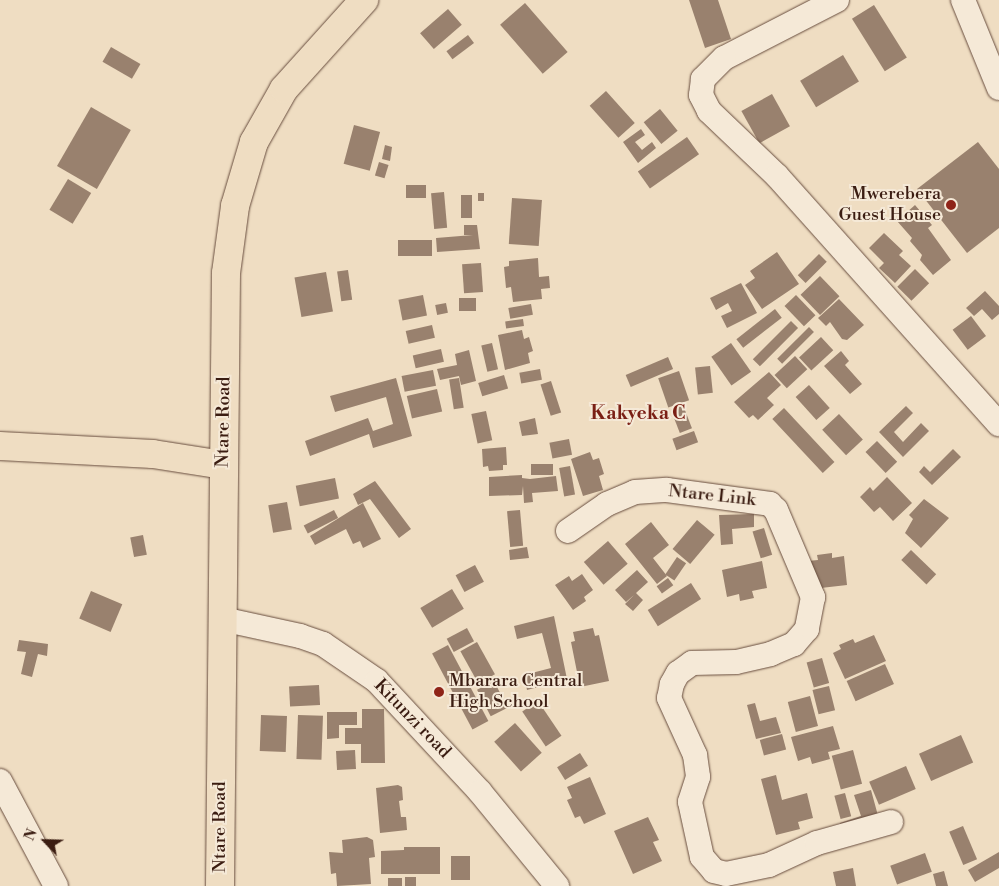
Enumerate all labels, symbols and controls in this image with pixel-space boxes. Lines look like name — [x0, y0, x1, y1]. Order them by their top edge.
place label: Mwerebera Guest House — [839, 184, 941, 226]
marker: Mwerebera Guest House — [945, 199, 957, 211]
street label: Ntare Road — [212, 376, 236, 468]
district label: Kakyeka C — [590, 403, 686, 425]
street label: Ntare Link — [667, 481, 757, 511]
place label: Mbarara Central High School — [449, 671, 582, 714]
street label: Kitunzi road — [369, 675, 455, 763]
marker: Mbarara Central High School — [433, 686, 445, 698]
street label: Ntare Road — [209, 781, 231, 873]
north arrow — [20, 816, 70, 866]
text: N — [21, 826, 42, 844]

